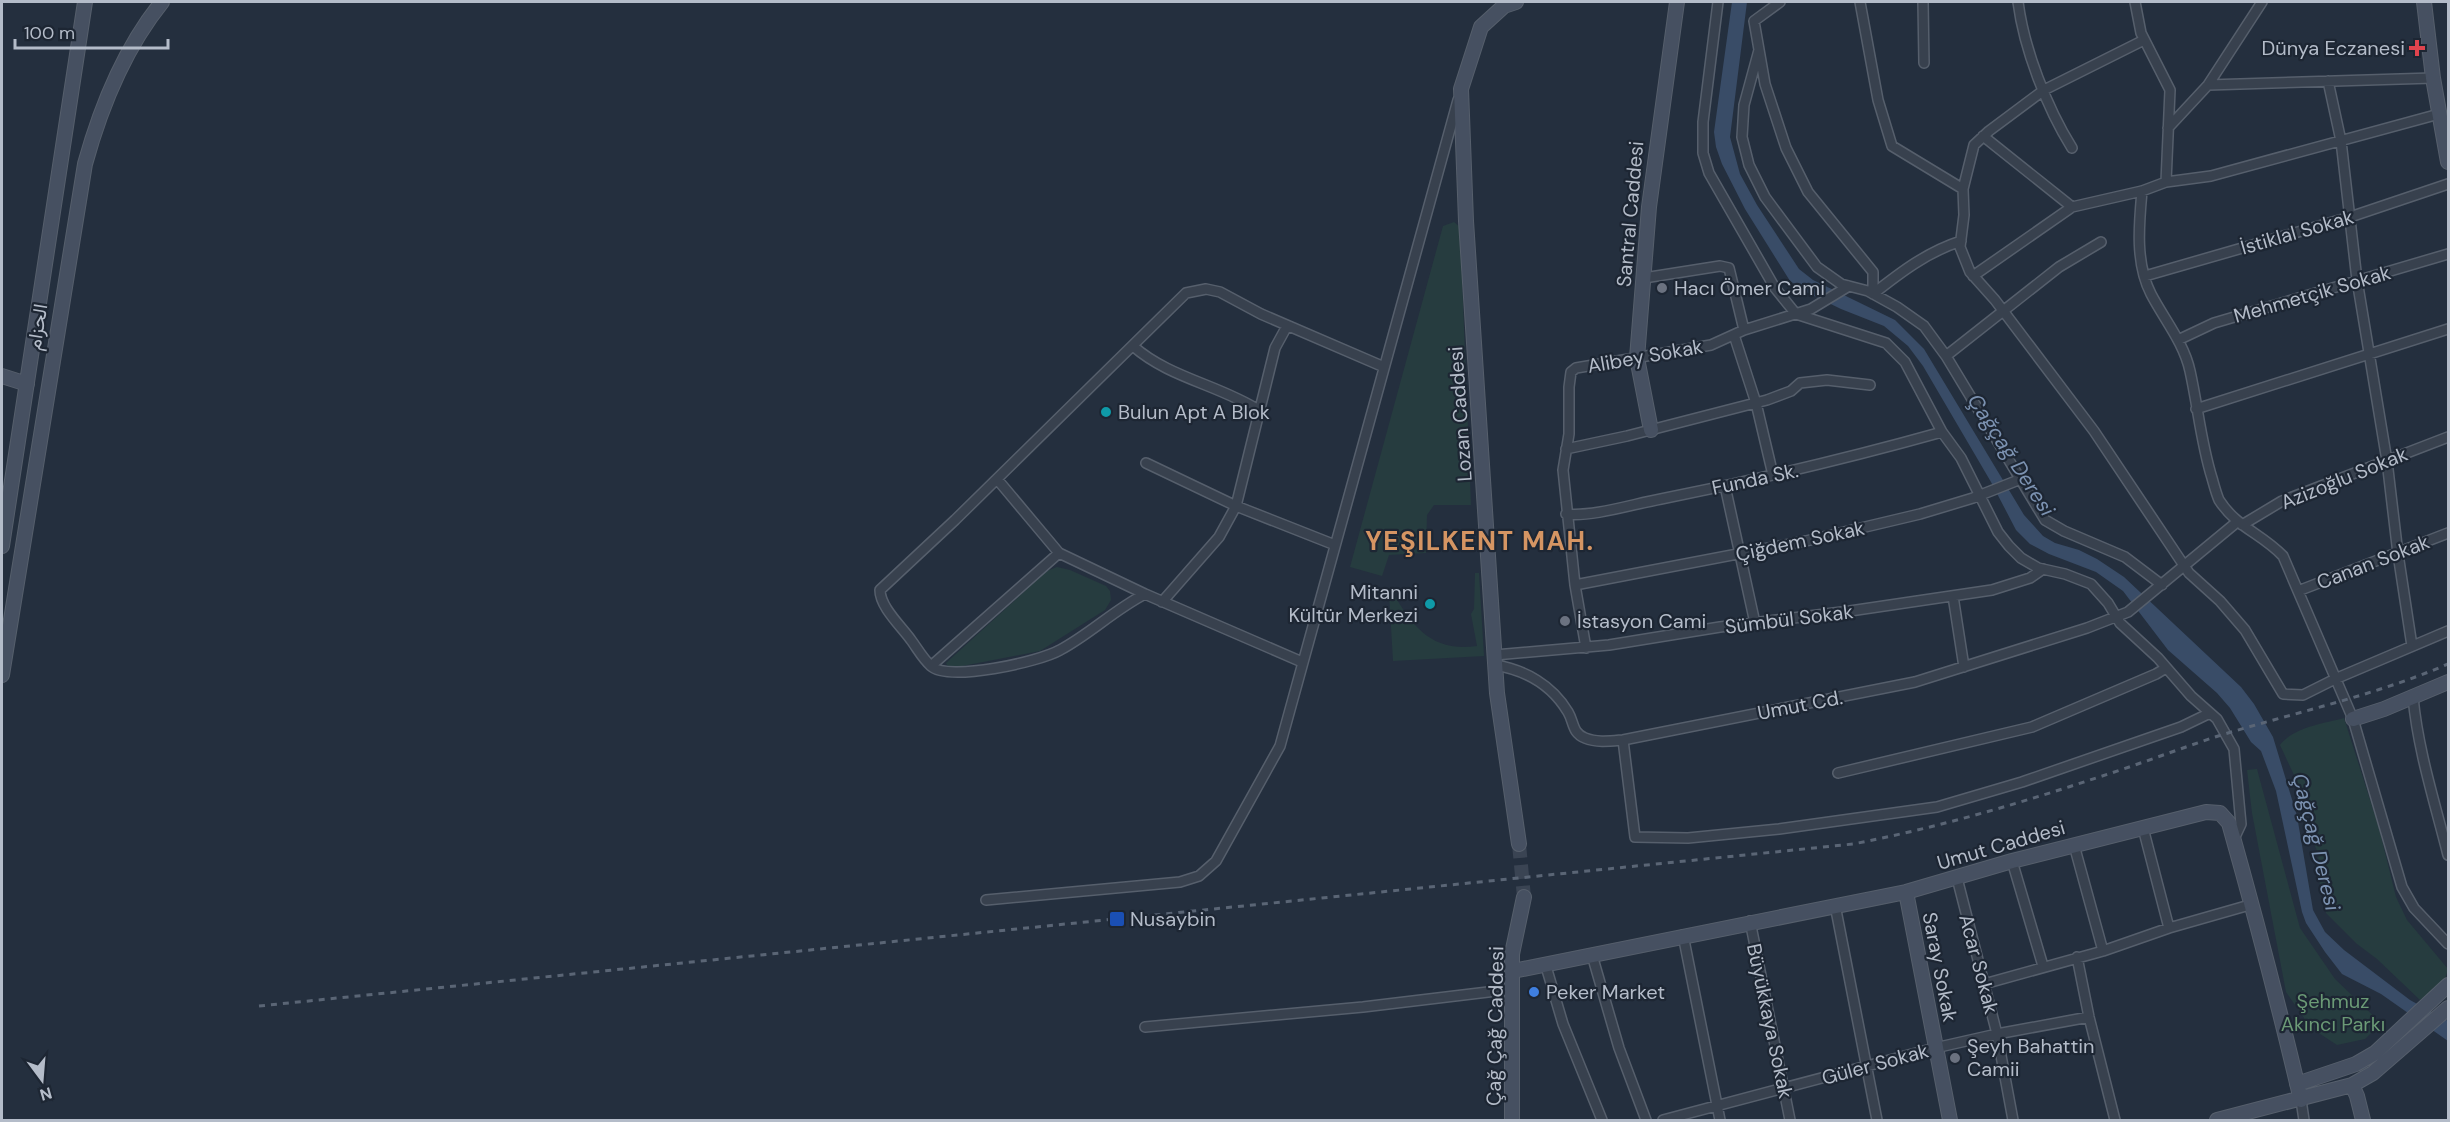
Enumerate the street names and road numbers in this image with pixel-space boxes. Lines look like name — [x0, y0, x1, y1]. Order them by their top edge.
street label: Santral Caddesi — [1611, 140, 1649, 288]
street label: İstiklal Sokak — [2237, 203, 2357, 261]
street label: Mehmetçik Sokak — [2230, 259, 2394, 329]
street label: الحزام — [20, 302, 54, 352]
street label: Alibey Sokak — [1585, 333, 1705, 379]
street label: Lozan Caddesi — [1442, 346, 1478, 482]
street label: Azizoğlu Sokak — [2277, 441, 2411, 515]
street label: Funda Sk. — [1709, 457, 1801, 501]
street label: Çiğdem Sokak — [1733, 515, 1867, 567]
street label: Canan Sokak — [2313, 529, 2433, 595]
street label: Sümbül Sokak — [1723, 598, 1855, 640]
street label: Umut Cd. — [1755, 684, 1845, 726]
street label: Umut Caddesi — [1934, 814, 2068, 876]
street label: Saray Sokak — [1917, 910, 1963, 1024]
street label: Acar Sokak — [1953, 911, 2005, 1017]
street label: Büyükkaya Sokak — [1741, 941, 1799, 1101]
street label: Çağ Çağ Caddesi — [1481, 946, 1509, 1106]
street label: Güler Sokak — [1819, 1037, 1931, 1091]

